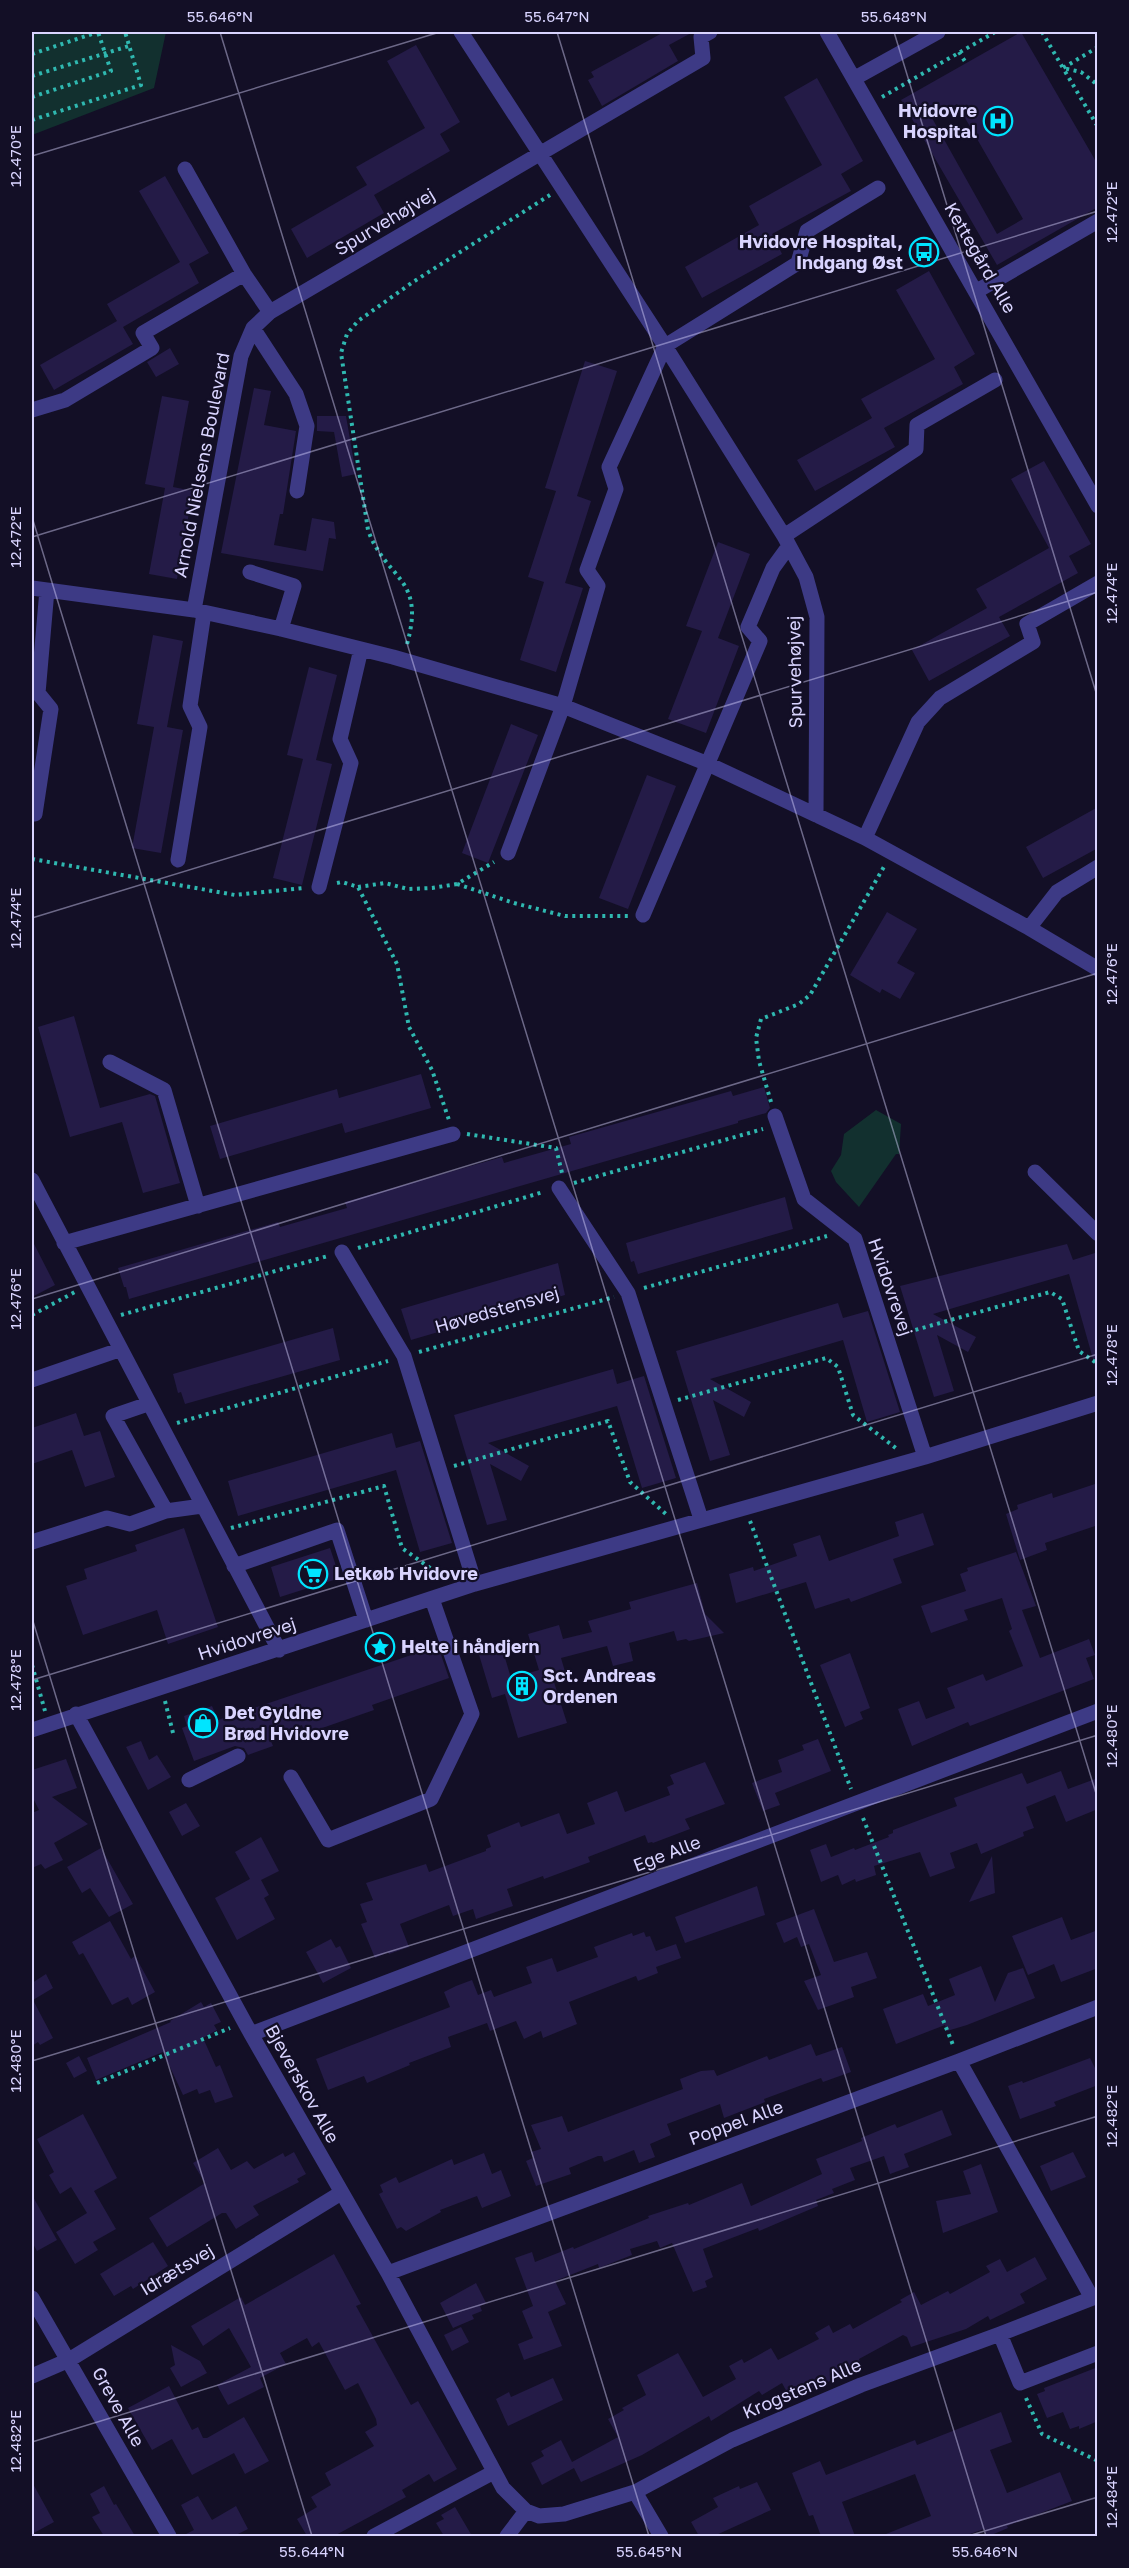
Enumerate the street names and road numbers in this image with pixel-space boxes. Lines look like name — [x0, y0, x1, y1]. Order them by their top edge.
street label: Spurvehøjvej — [330, 183, 439, 260]
street label: Kettegård Alle — [940, 198, 1021, 317]
street label: Arnold Nielsens Boulevard — [168, 350, 234, 579]
street label: Spurvehøjvej — [782, 615, 806, 729]
street label: Hvidovrevej — [864, 1235, 918, 1339]
street label: Høvedstensvej — [432, 1281, 561, 1337]
street label: Hvidovrevej — [195, 1612, 299, 1664]
street label: Ege Alle — [630, 1830, 703, 1876]
street label: Bjeverskov Alle — [261, 2020, 344, 2147]
street label: Poppel Alle — [686, 2095, 786, 2149]
street label: Idrætsvej — [136, 2239, 217, 2300]
street label: Krogstens Alle — [739, 2353, 864, 2423]
street label: Greve Alle — [88, 2363, 150, 2450]

